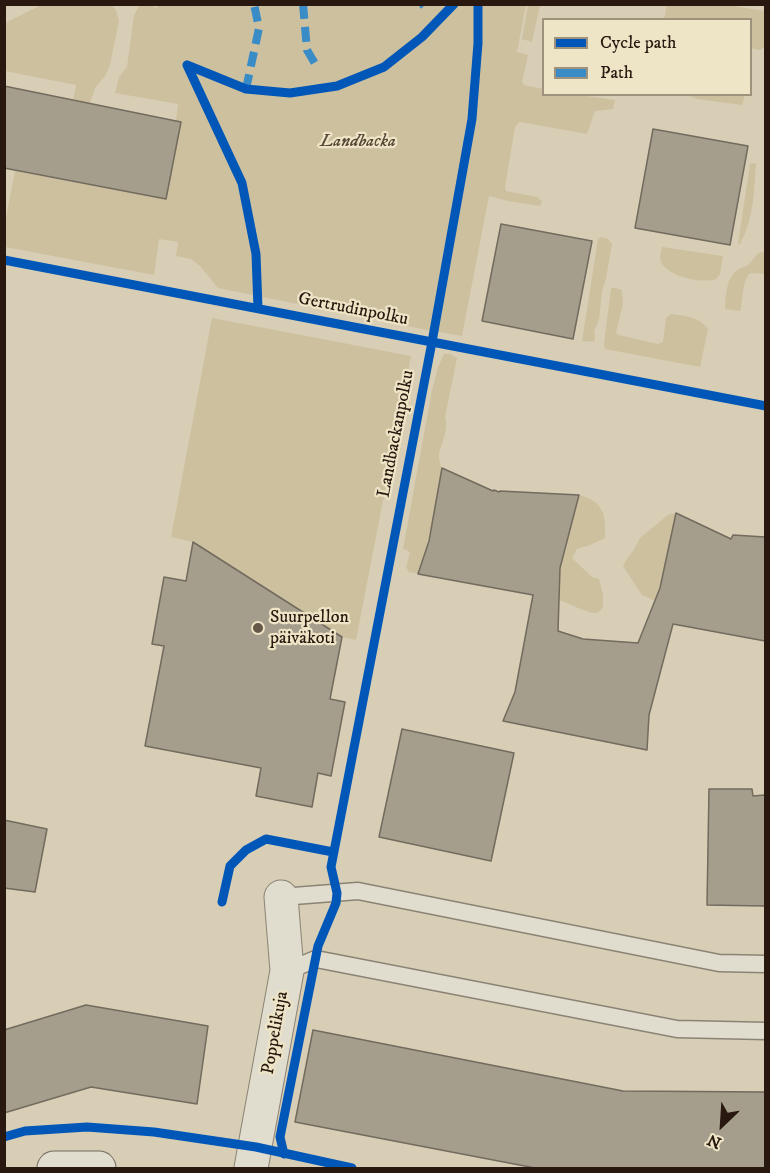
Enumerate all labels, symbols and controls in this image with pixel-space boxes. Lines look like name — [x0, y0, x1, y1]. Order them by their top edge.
legend — [542, 18, 752, 96]
text: Cycle path — [600, 32, 677, 54]
text: Path — [600, 62, 633, 84]
park label: Landbacka — [320, 131, 396, 153]
street label: Gertrudinpolku — [296, 289, 410, 331]
street label: Landbackanpolku — [374, 368, 420, 500]
place label: Suurpellon päiväkoti — [270, 607, 349, 650]
marker: Suurpellon päiväkoti — [251, 621, 265, 635]
street label: Poppelikuja — [258, 990, 294, 1076]
north arrow — [692, 1095, 752, 1155]
text: N — [704, 1129, 725, 1153]

